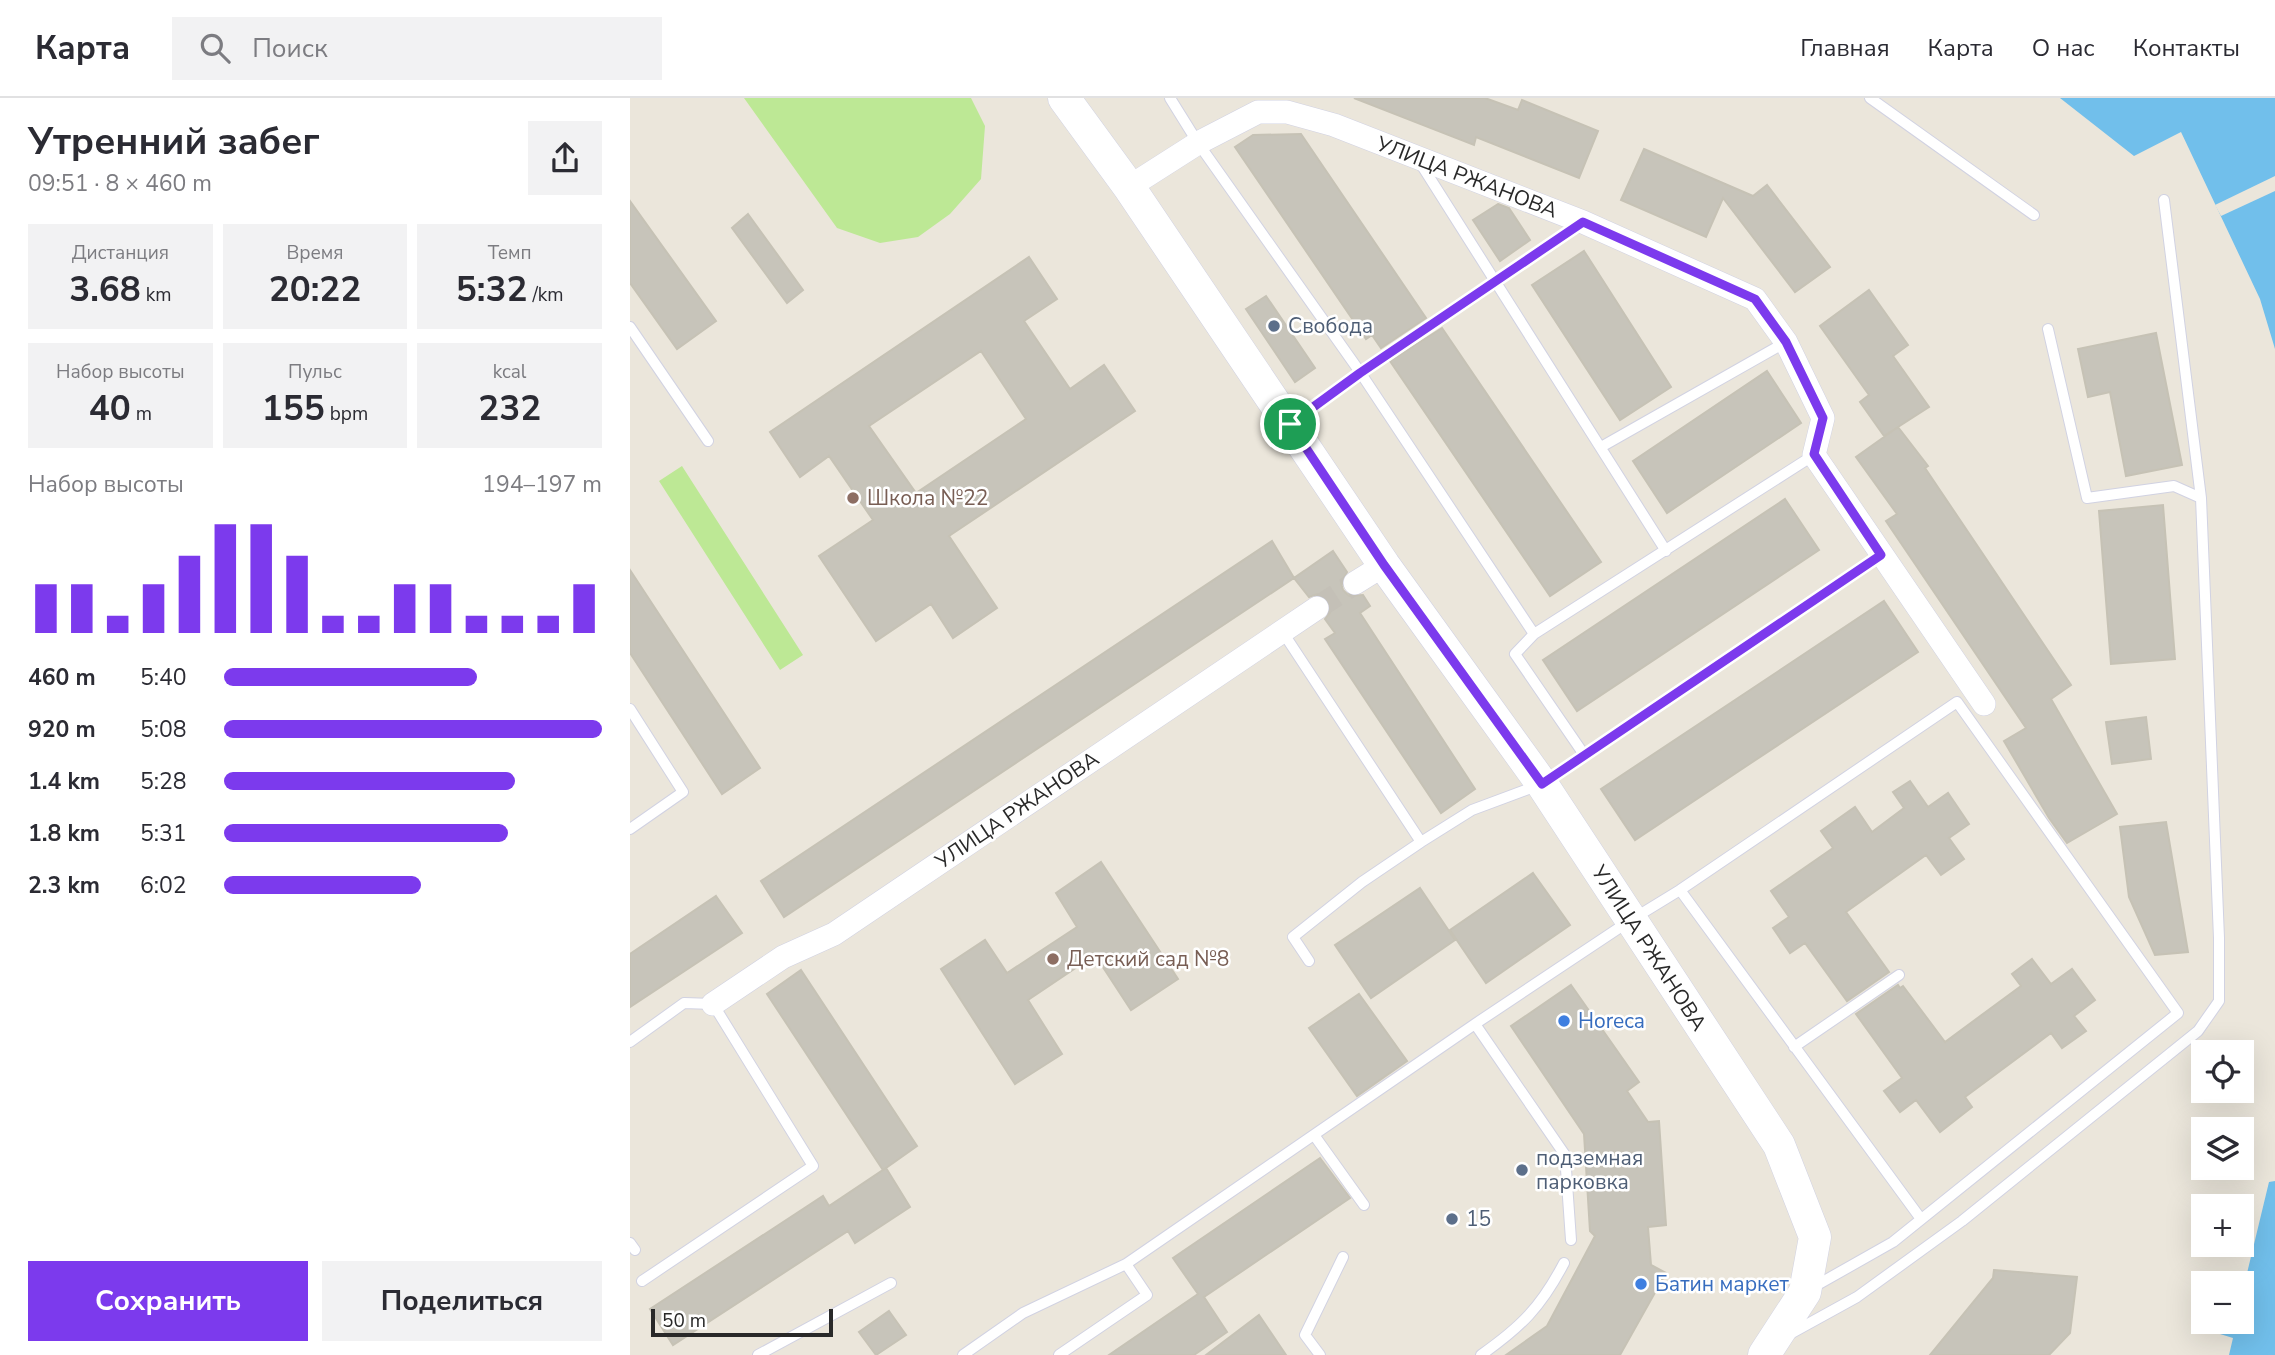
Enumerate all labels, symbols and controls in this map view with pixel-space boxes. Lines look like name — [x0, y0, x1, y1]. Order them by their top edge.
search box — [172, 17, 662, 80]
text: Карта — [35, 26, 130, 71]
icon: search — [196, 29, 234, 67]
text: Поиск — [252, 31, 328, 66]
text: Главная — [1800, 32, 1890, 64]
text: Карта — [1928, 32, 1994, 64]
text: О нас — [2032, 32, 2095, 64]
text: Контакты — [2133, 32, 2240, 64]
text: Утренний забег — [28, 116, 320, 167]
button: share — [528, 121, 602, 195]
street label: УЛИЦА РЖАНОВА — [1371, 129, 1562, 224]
text: 09:51 · 8 × 460 m — [28, 168, 212, 199]
text: Дистанция — [72, 240, 169, 266]
text: Время — [286, 240, 344, 266]
text: Темп — [488, 240, 532, 266]
text: 3.68 — [69, 266, 141, 313]
text: 20:22 — [269, 266, 361, 313]
text: 5:32 — [456, 266, 528, 313]
text: km — [141, 282, 172, 308]
text: /km — [528, 282, 563, 308]
place label: Свобода — [1288, 312, 1373, 340]
marker: Свобода — [1266, 318, 1282, 334]
text: Набор высоты — [56, 359, 185, 385]
text: Пульс — [288, 359, 342, 385]
text: kcal — [493, 359, 527, 385]
text: 40 — [89, 385, 131, 432]
text: 155 — [262, 385, 325, 432]
text: 232 — [478, 385, 541, 432]
pin — [1260, 394, 1320, 454]
text: m — [131, 401, 152, 427]
text: bpm — [325, 401, 368, 427]
icon: arrive — [1271, 405, 1309, 443]
text: Набор высоты — [28, 469, 184, 500]
text: 194–197 m — [482, 469, 602, 500]
place label: Школа №22 — [867, 484, 988, 512]
marker: Школа №22 — [845, 490, 861, 506]
text: 460 m — [28, 662, 96, 693]
text: 5:40 — [140, 662, 187, 693]
text: 920 m — [28, 714, 96, 745]
text: 5:08 — [140, 714, 187, 745]
street label: УЛИЦА РЖАНОВА — [929, 745, 1104, 876]
text: 1.4 km — [28, 766, 100, 797]
text: 5:28 — [140, 766, 187, 797]
text: 1.8 km — [28, 818, 100, 849]
text: 5:31 — [140, 818, 187, 849]
street label: УЛИЦА РЖАНОВА — [1584, 859, 1713, 1036]
text: 2.3 km — [28, 870, 100, 901]
text: 6:02 — [140, 870, 187, 901]
place label: Детский сад №8 — [1067, 945, 1229, 973]
marker: Детский сад №8 — [1045, 951, 1061, 967]
place label: Horeca — [1578, 1007, 1645, 1035]
marker: Horeca — [1556, 1013, 1572, 1029]
map controls — [2191, 1040, 2254, 1334]
button: locate — [2191, 1040, 2254, 1103]
button: layers — [2191, 1117, 2254, 1180]
place label: подземная парковка — [1536, 1144, 1643, 1196]
marker: подземная парковка — [1514, 1162, 1530, 1178]
button: + — [2191, 1194, 2254, 1257]
place label: 15 — [1466, 1205, 1491, 1233]
marker: 15 — [1444, 1211, 1460, 1227]
button: Сохранить — [28, 1261, 308, 1341]
button: Поделиться — [322, 1261, 602, 1341]
place label: Батин маркет — [1655, 1270, 1790, 1298]
button: − — [2191, 1271, 2254, 1334]
marker: Батин маркет — [1633, 1276, 1649, 1292]
scale bar — [651, 1306, 833, 1338]
text: 50 m — [662, 1308, 706, 1334]

